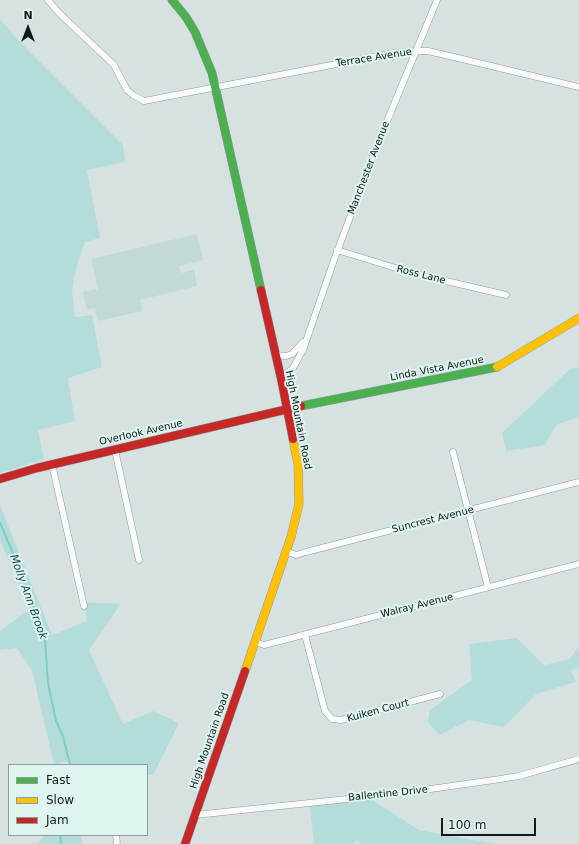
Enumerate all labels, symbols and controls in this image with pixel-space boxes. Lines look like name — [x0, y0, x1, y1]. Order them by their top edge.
north arrow — [8, 8, 48, 48]
text: N — [23, 9, 33, 22]
street label: Terrace Avenue — [335, 46, 413, 70]
street label: Manchester Avenue — [346, 120, 392, 216]
street label: Ross Lane — [395, 263, 447, 287]
street label: Linda Vista Avenue — [389, 354, 485, 384]
street label: High Mountain Road — [282, 369, 314, 471]
street label: Overlook Avenue — [98, 418, 184, 448]
street label: Suncrest Avenue — [391, 504, 475, 536]
water label: Molly Ann Brook — [7, 553, 49, 641]
street label: Walray Avenue — [379, 591, 455, 621]
street label: High Mountain Road — [188, 691, 232, 791]
street label: Kuiken Court — [346, 697, 410, 725]
legend — [8, 764, 148, 836]
text: Fast — [46, 773, 70, 787]
street label: Ballentine Drive — [348, 784, 428, 804]
text: Slow — [46, 793, 74, 807]
scale bar — [443, 810, 538, 836]
text: Jam — [46, 813, 69, 827]
text: 100 m — [448, 818, 486, 832]

